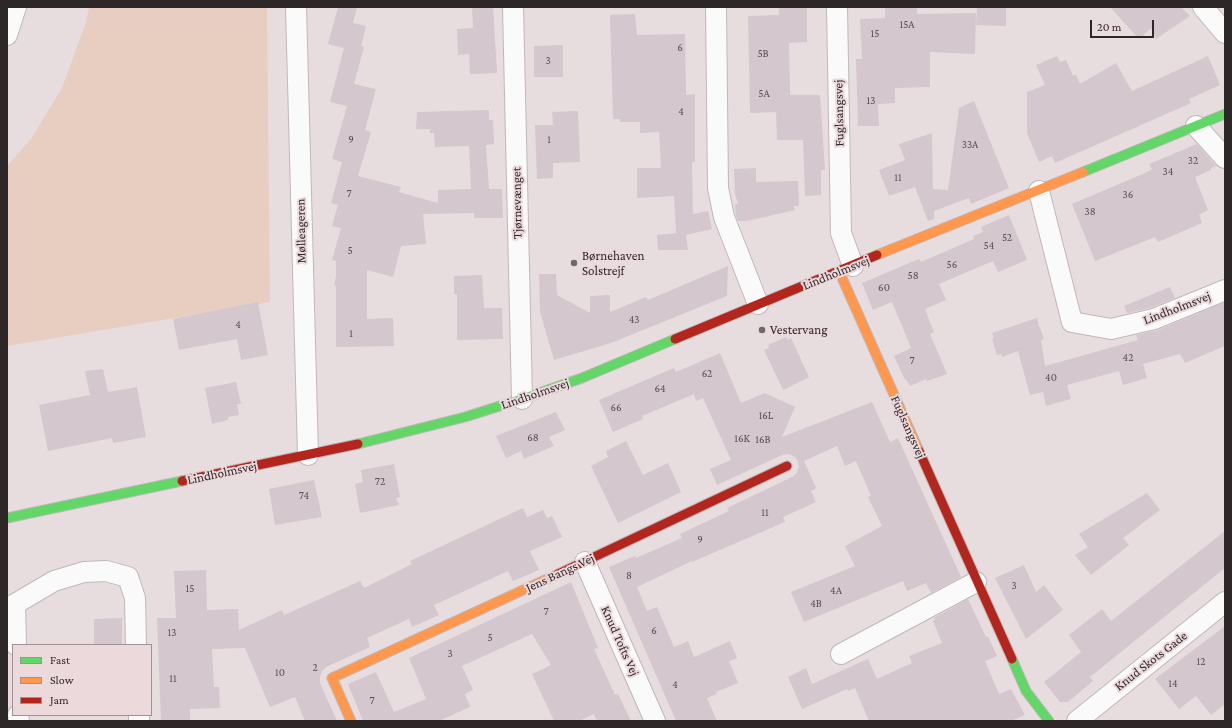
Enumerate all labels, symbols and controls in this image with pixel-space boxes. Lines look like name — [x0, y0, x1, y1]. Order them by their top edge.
scale bar — [1092, 12, 1156, 38]
house number: 15A — [900, 18, 914, 32]
text: 20 m — [1097, 20, 1121, 34]
house number: 15 — [871, 27, 879, 41]
house number: 6 — [677, 41, 683, 55]
house number: 5B — [757, 47, 769, 61]
house number: 3 — [545, 54, 551, 68]
street label: Fuglsangsvej — [831, 79, 847, 147]
house number: 5A — [758, 87, 770, 101]
house number: 13 — [867, 94, 875, 108]
house number: 4 — [678, 105, 684, 119]
house number: 9 — [348, 133, 354, 147]
house number: 1 — [547, 133, 551, 147]
house number: 33A — [962, 138, 978, 152]
house number: 32 — [1188, 154, 1198, 168]
house number: 34 — [1163, 165, 1173, 179]
street label: Tjørnevænget — [509, 167, 525, 239]
house number: 11 — [894, 171, 902, 185]
house number: 7 — [346, 187, 352, 201]
house number: 36 — [1123, 188, 1133, 202]
street label: Mølleageren — [293, 198, 309, 264]
house number: 38 — [1084, 205, 1096, 219]
house number: 52 — [1002, 231, 1012, 245]
house number: 54 — [984, 239, 994, 253]
house number: 5 — [347, 244, 353, 258]
place label: Børnehaven Solstrejf — [582, 248, 644, 279]
street label: Lindholmsvej — [800, 252, 872, 294]
marker: Børnehaven Solstrejf — [569, 258, 579, 268]
house number: 56 — [947, 258, 957, 272]
house number: 58 — [907, 269, 919, 283]
house number: 60 — [878, 281, 890, 295]
street label: Lindholmsvej — [1141, 288, 1213, 328]
house number: 43 — [629, 313, 639, 327]
house number: 4 — [235, 318, 241, 332]
place label: Vestervang — [770, 322, 827, 338]
marker: Vestervang — [757, 325, 767, 335]
house number: 1 — [349, 327, 353, 341]
house number: 42 — [1123, 351, 1133, 365]
house number: 7 — [909, 354, 915, 368]
house number: 62 — [702, 367, 712, 381]
house number: 40 — [1045, 371, 1057, 385]
street label: Lindholmsvej — [499, 375, 571, 413]
house number: 64 — [654, 382, 666, 396]
street label: Fuglsangsvej — [887, 393, 929, 461]
house number: 66 — [610, 401, 622, 415]
house number: 16L — [759, 409, 773, 423]
house number: 68 — [527, 431, 539, 445]
house number: 16K — [734, 432, 750, 446]
house number: 16B — [755, 433, 771, 447]
street label: Lindholmsvej — [186, 458, 258, 488]
house number: 72 — [375, 475, 385, 489]
house number: 74 — [299, 489, 309, 503]
house number: 11 — [761, 506, 769, 520]
house number: 9 — [697, 533, 703, 547]
street label: Jens Bangs Vej — [523, 550, 597, 596]
house number: 8 — [626, 569, 632, 583]
house number: 3 — [1011, 579, 1017, 593]
house number: 15 — [186, 582, 194, 596]
house number: 4A — [830, 584, 842, 598]
house number: 4B — [810, 597, 822, 611]
street label: Knud Tofts Vej — [598, 604, 642, 678]
house number: 7 — [543, 605, 549, 619]
house number: 6 — [651, 624, 657, 638]
house number: 13 — [168, 626, 176, 640]
street label: Knud Skots Gade — [1112, 628, 1190, 694]
house number: 5 — [487, 631, 493, 645]
legend — [12, 644, 152, 716]
house number: 3 — [447, 647, 453, 661]
text: Fast — [50, 653, 70, 667]
house number: 12 — [1197, 655, 1205, 669]
house number: 2 — [312, 661, 318, 675]
house number: 10 — [275, 666, 285, 680]
house number: 11 — [169, 672, 177, 686]
text: Slow — [50, 673, 74, 687]
house number: 14 — [1168, 677, 1178, 691]
house number: 4 — [672, 678, 678, 692]
text: Jam — [50, 693, 69, 707]
house number: 7 — [369, 694, 375, 708]

